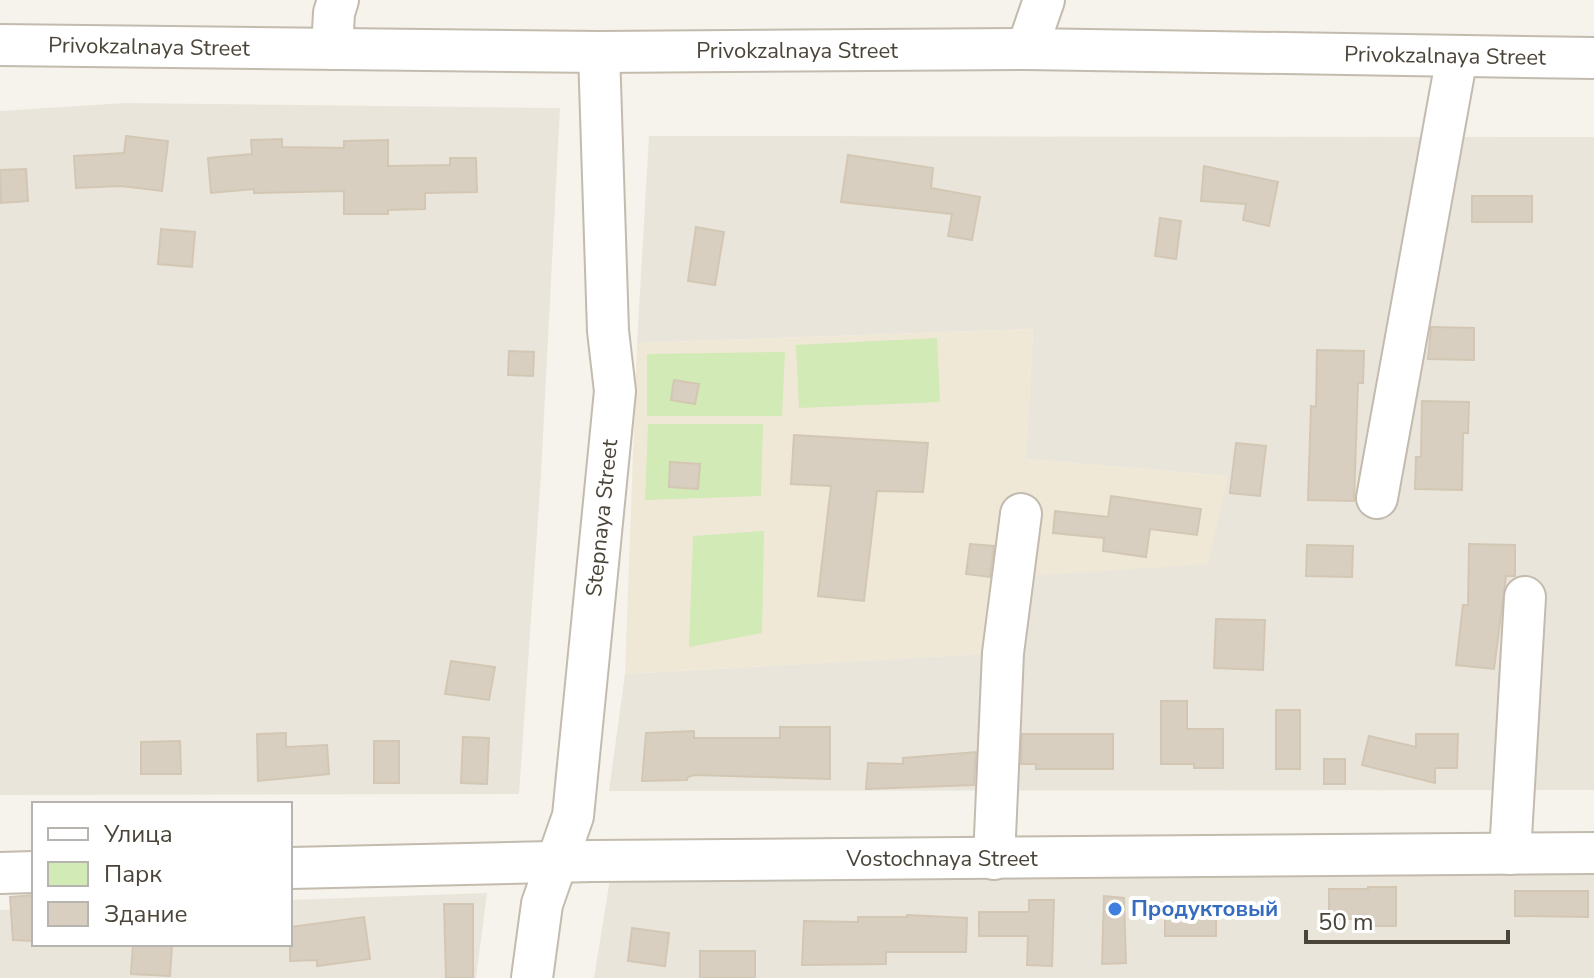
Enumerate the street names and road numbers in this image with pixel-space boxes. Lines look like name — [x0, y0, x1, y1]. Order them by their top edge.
street label: Privokzalnaya Street — [48, 30, 250, 64]
street label: Privokzalnaya Street — [696, 36, 898, 66]
street label: Privokzalnaya Street — [1344, 39, 1546, 73]
street label: Stepnaya Street — [579, 438, 625, 598]
street label: Vostochnaya Street — [845, 844, 1038, 874]

